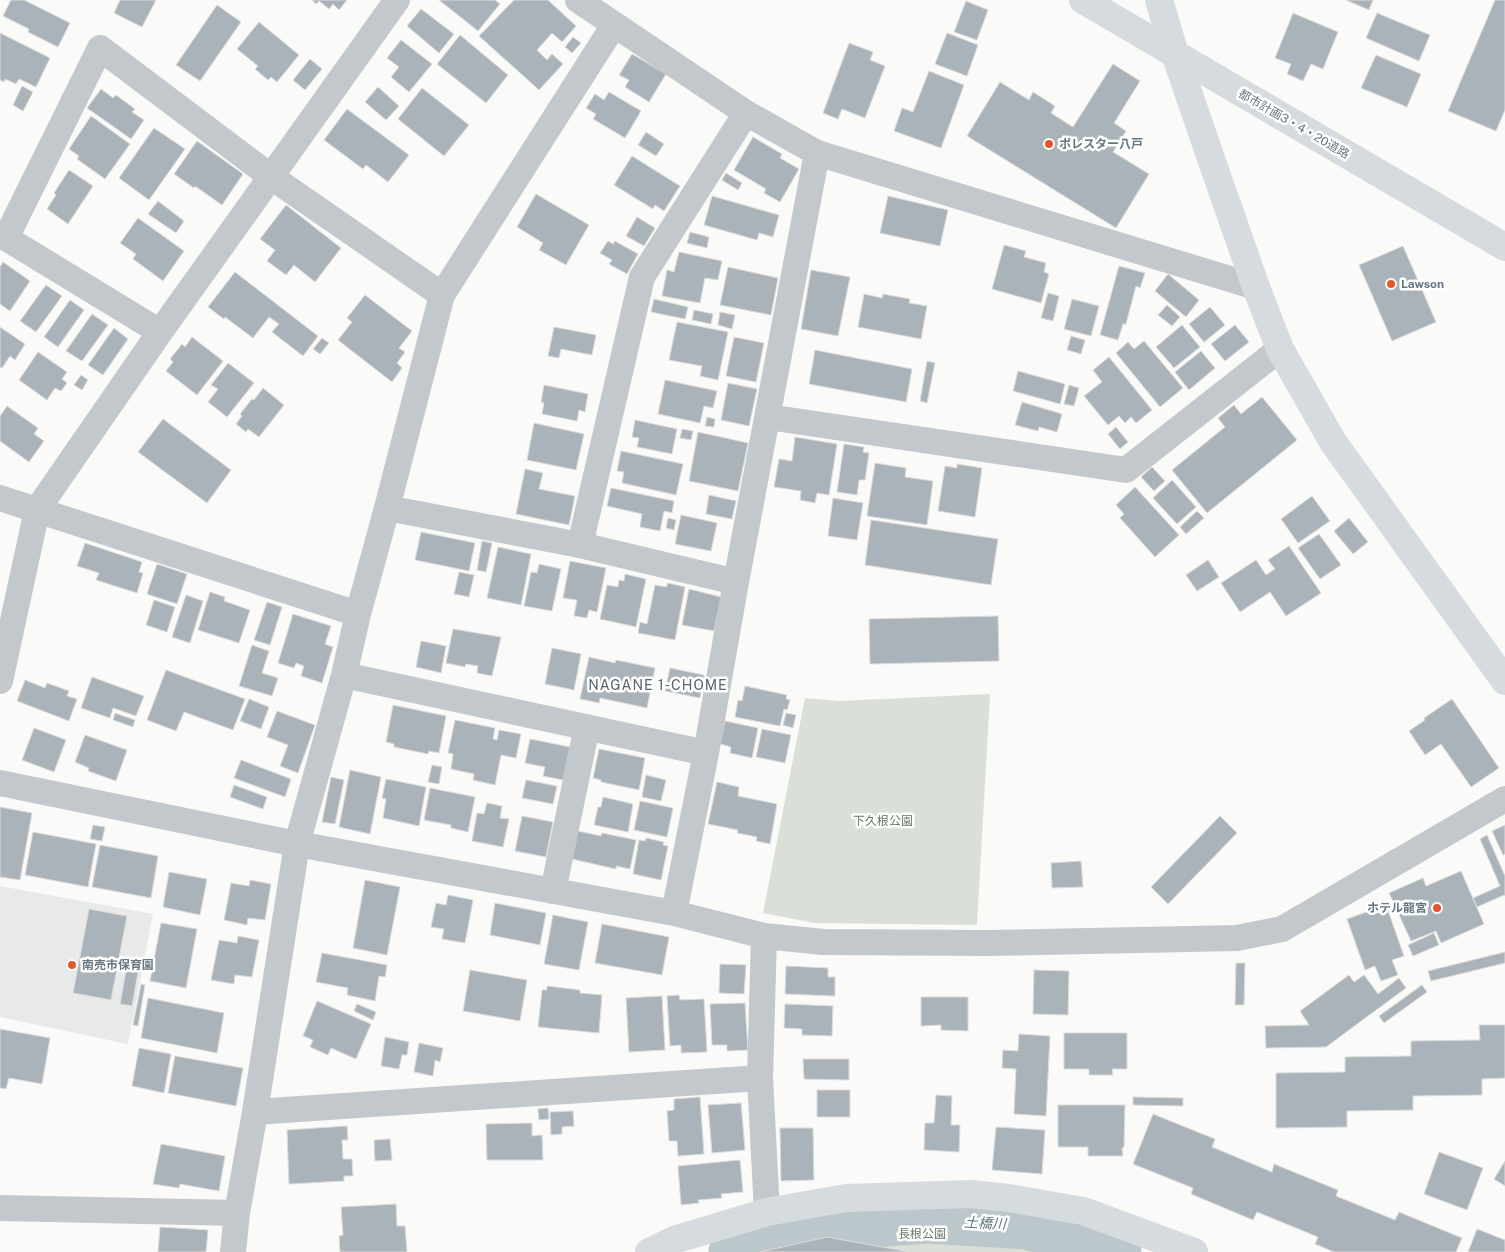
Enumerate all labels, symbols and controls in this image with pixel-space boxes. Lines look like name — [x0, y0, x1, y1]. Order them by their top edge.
street label: 都市計画3・4・20道路 — [1236, 87, 1352, 161]
place label: ポレスター八戸 — [1059, 137, 1143, 151]
marker: ポレスター八戸 — [1043, 138, 1055, 150]
place label: Lawson — [1401, 277, 1444, 291]
marker: Lawson — [1385, 278, 1397, 290]
district label: NAGANE 1-CHOME — [588, 677, 728, 693]
park label: 下久根公園 — [853, 814, 913, 828]
place label: ホテル龍宮 — [1367, 901, 1427, 915]
marker: ホテル龍宮 — [1431, 902, 1443, 914]
place label: 南売市保育園 — [82, 958, 154, 972]
marker: 南売市保育園 — [66, 959, 78, 971]
water label: 土橋川 — [964, 1214, 1008, 1232]
park label: 長根公園 — [898, 1227, 946, 1241]

